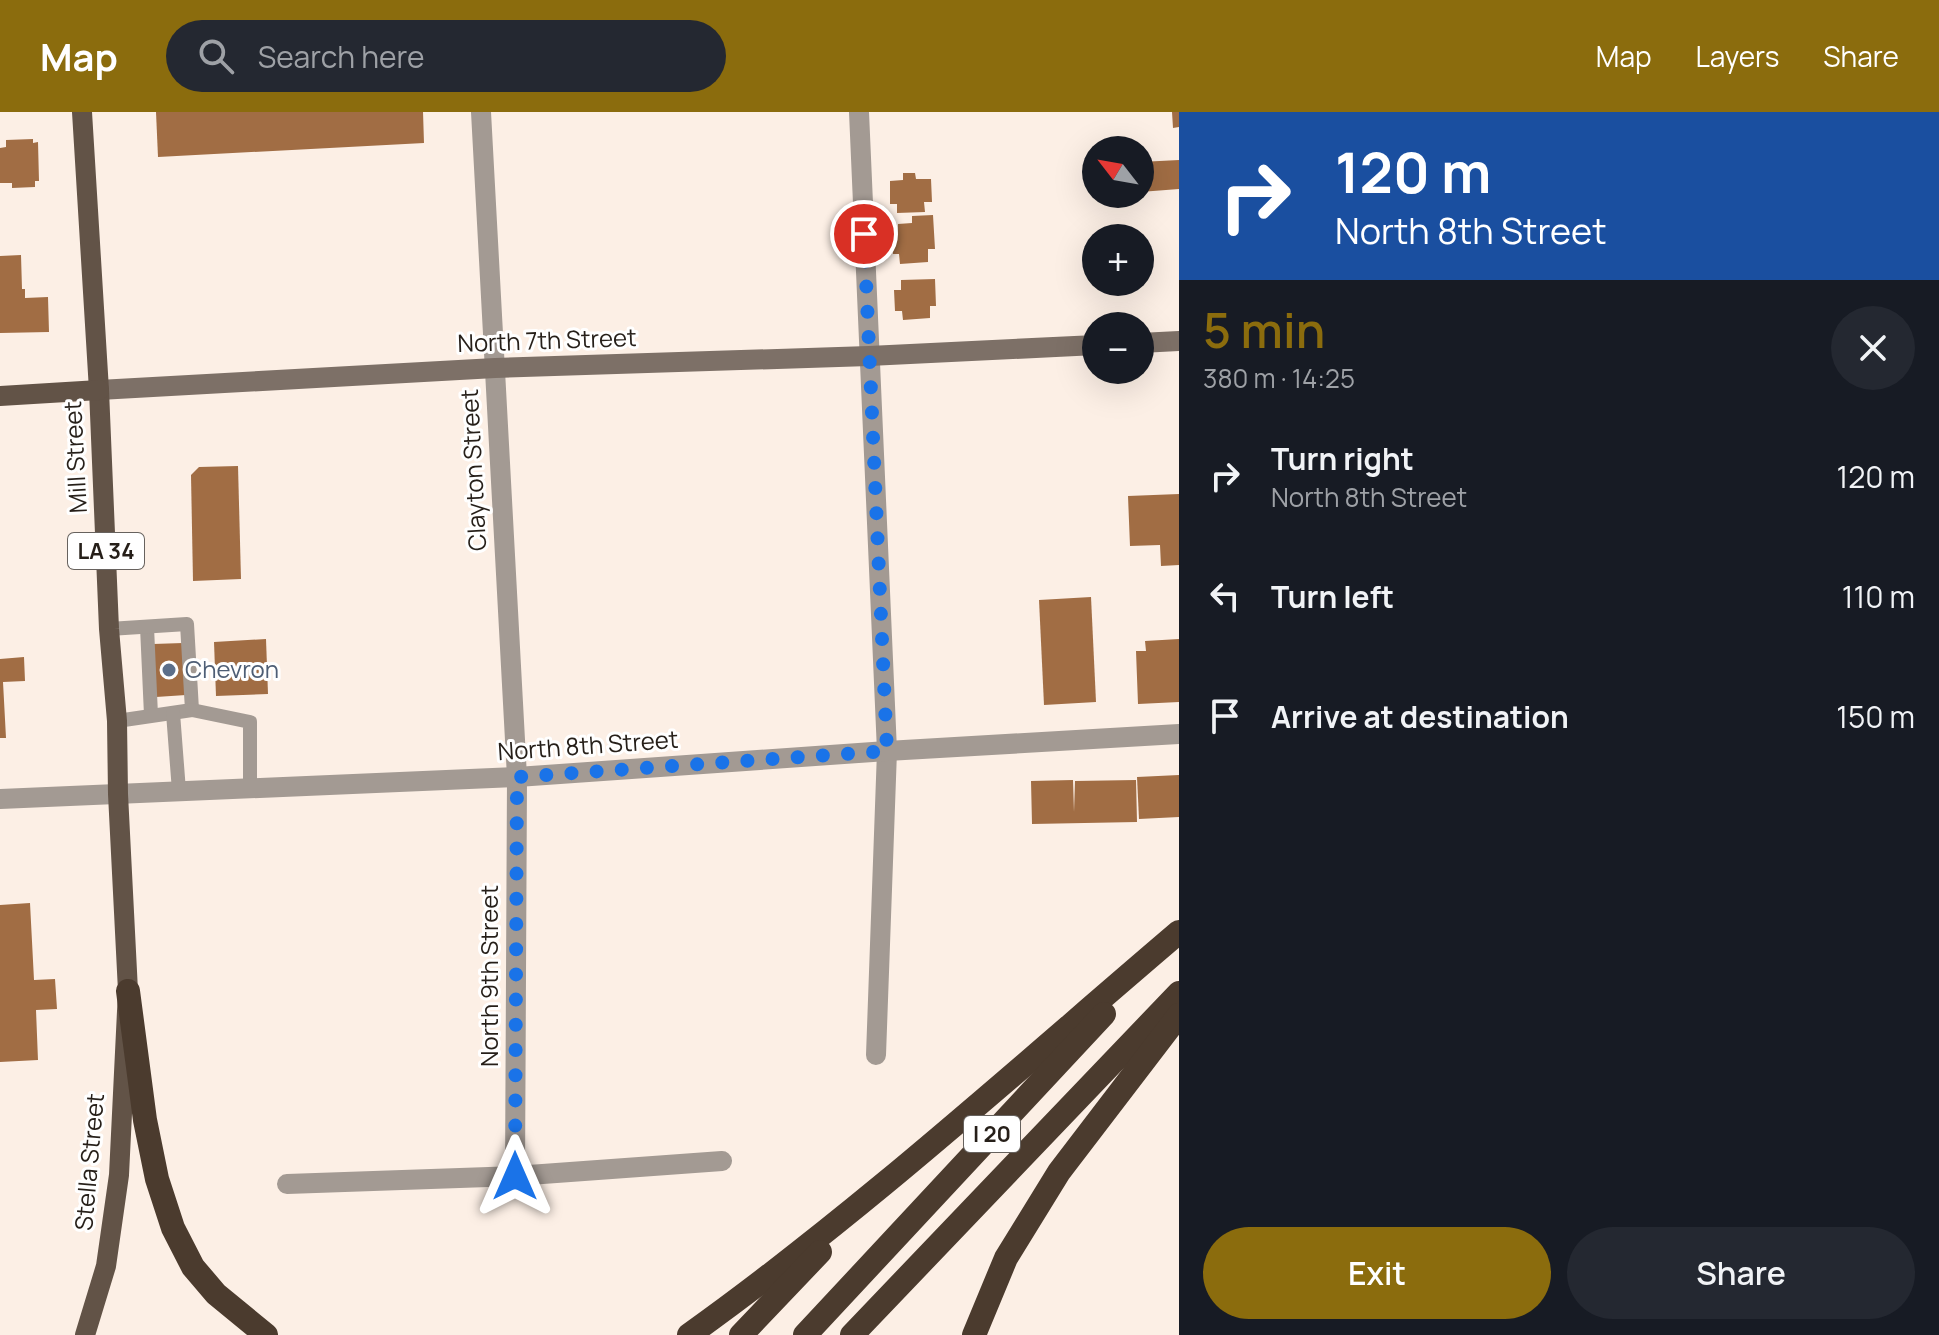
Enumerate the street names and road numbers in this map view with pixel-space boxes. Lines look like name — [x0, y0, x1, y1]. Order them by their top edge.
street label: North 7th Street — [457, 320, 637, 359]
street label: Clayton Street — [452, 388, 493, 552]
street label: Mill Street — [55, 400, 94, 514]
road number: LA 34 — [68, 533, 144, 569]
street label: North 8th Street — [496, 722, 679, 767]
street label: North 9th Street — [472, 885, 505, 1067]
street label: Stella Street — [66, 1092, 111, 1232]
road number: I 20 — [964, 1116, 1020, 1152]

